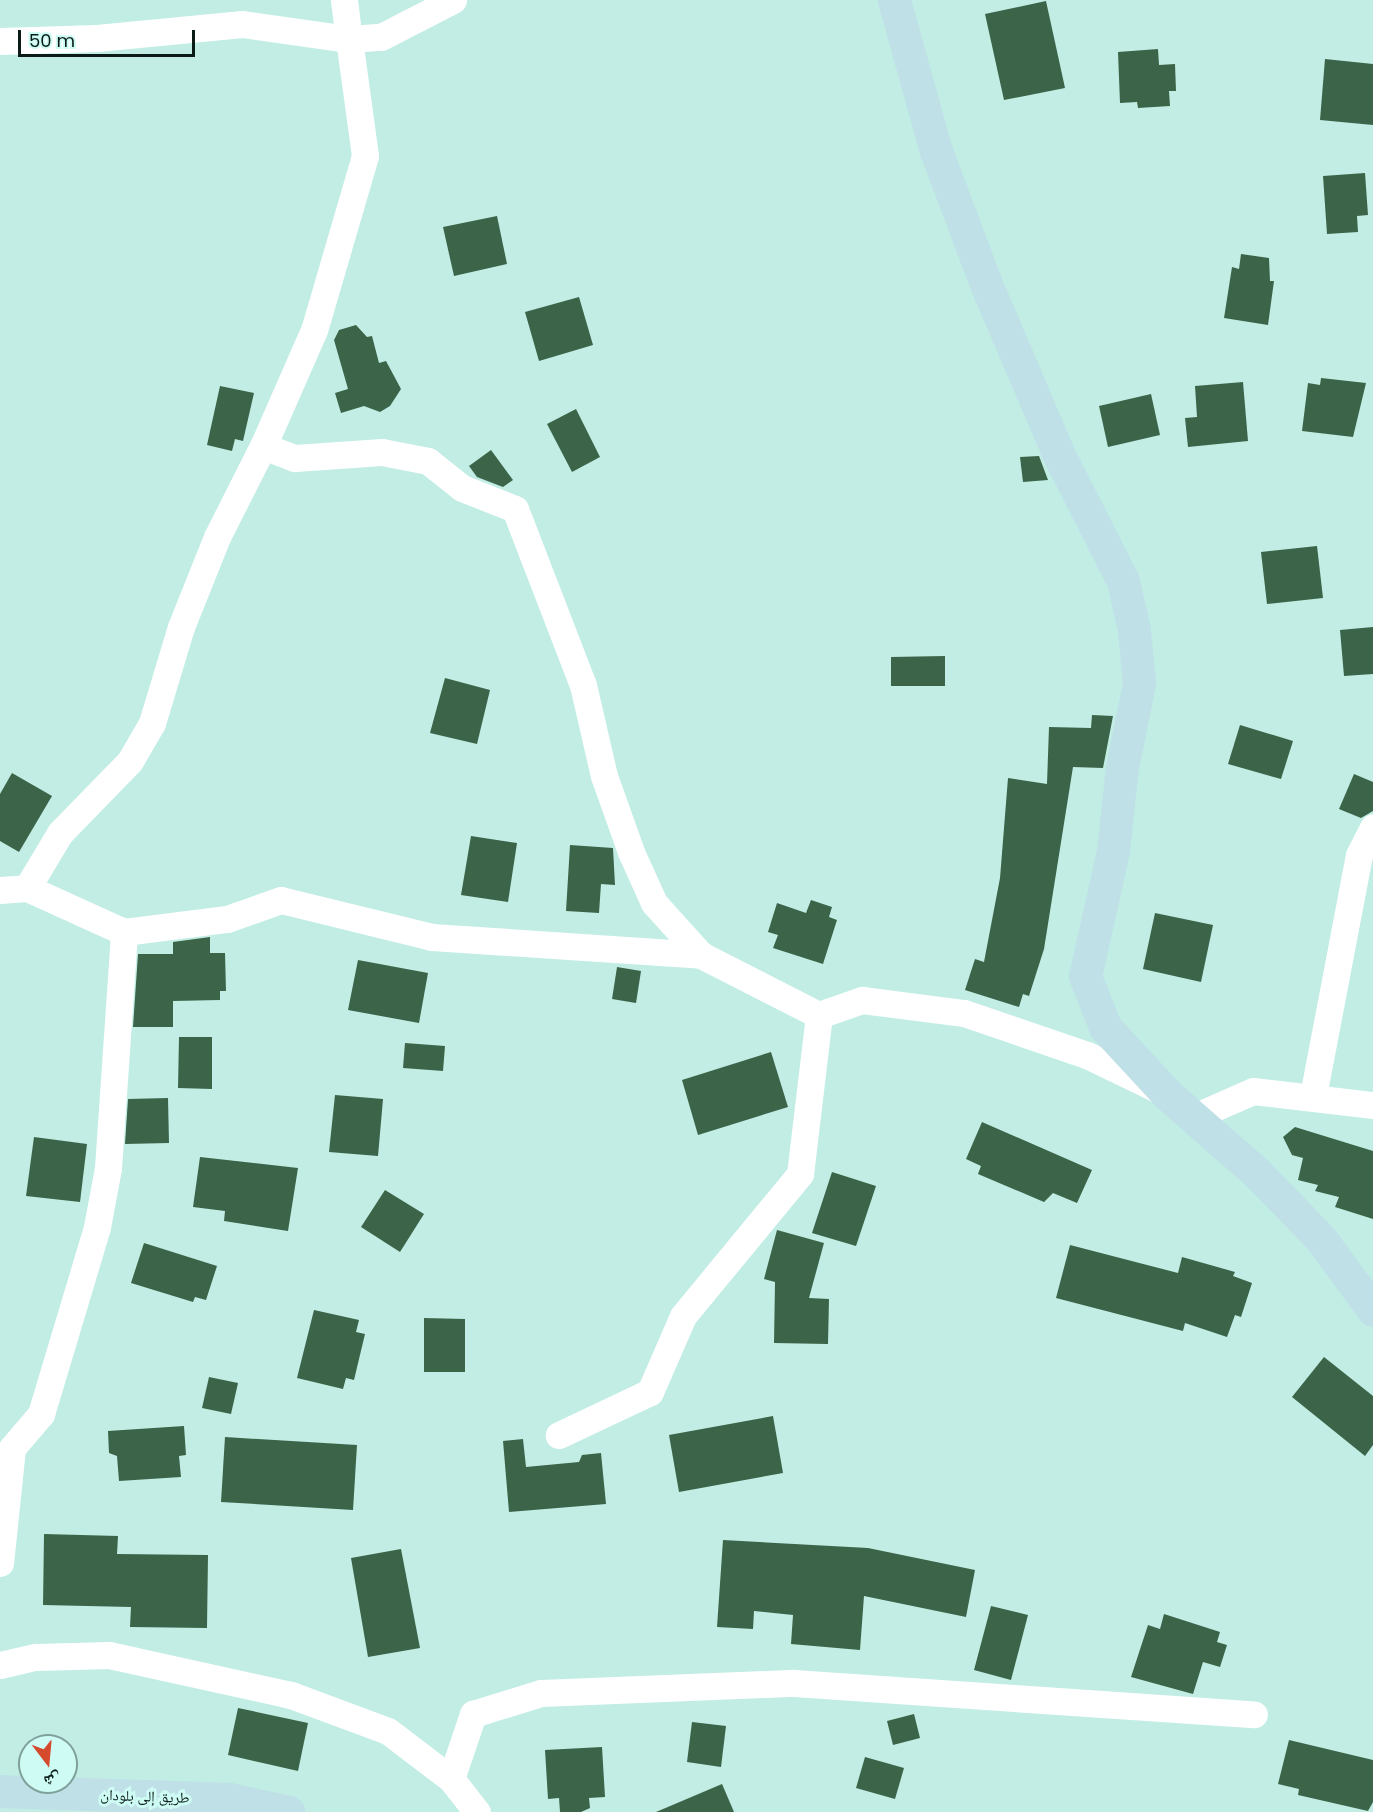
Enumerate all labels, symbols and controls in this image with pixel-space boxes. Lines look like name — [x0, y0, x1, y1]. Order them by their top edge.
scale bar — [21, 18, 198, 56]
text: 50 m — [29, 28, 75, 53]
north arrow — [18, 1734, 78, 1794]
text: ش — [41, 1766, 64, 1793]
street label: طريق إلى بلودان — [100, 1785, 190, 1807]

